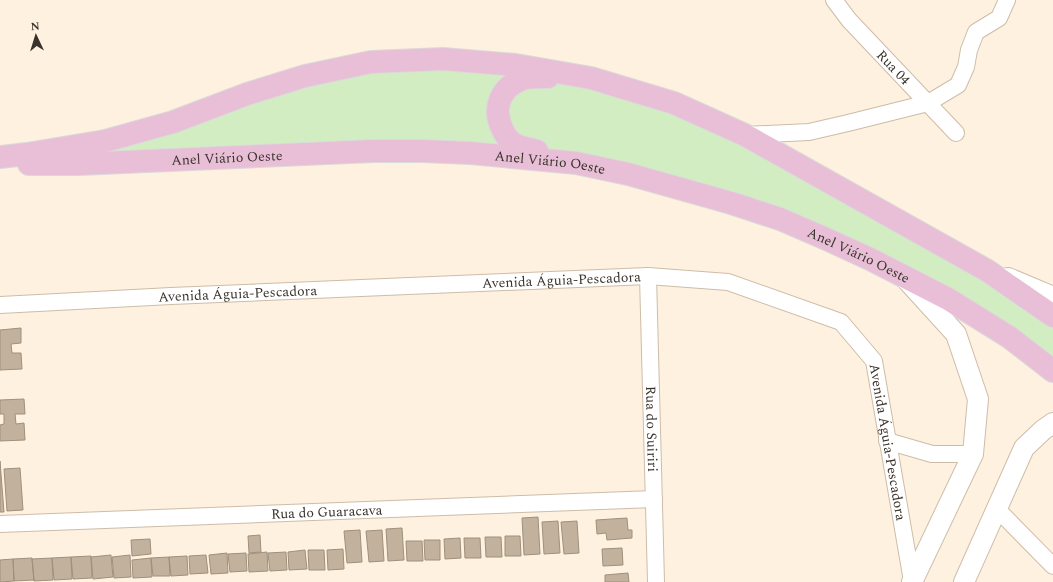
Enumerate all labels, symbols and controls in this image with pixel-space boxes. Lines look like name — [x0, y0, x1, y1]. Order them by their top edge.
north arrow — [16, 16, 56, 56]
text: N — [30, 18, 40, 35]
street label: Rua 04 — [871, 45, 915, 90]
street label: Anel Viário Oeste — [171, 145, 283, 171]
street label: Anel Viário Oeste — [494, 145, 608, 180]
street label: Anel Viário Oeste — [804, 222, 914, 289]
street label: Avenida Águia-Pescadora — [482, 266, 642, 294]
street label: Avenida Águia-Pescadora — [158, 280, 318, 308]
street label: Avenida Águia-Pescadora — [864, 362, 911, 522]
street label: Rua do Suiriri — [640, 386, 663, 472]
street label: Rua do Guaracava — [271, 499, 383, 525]

